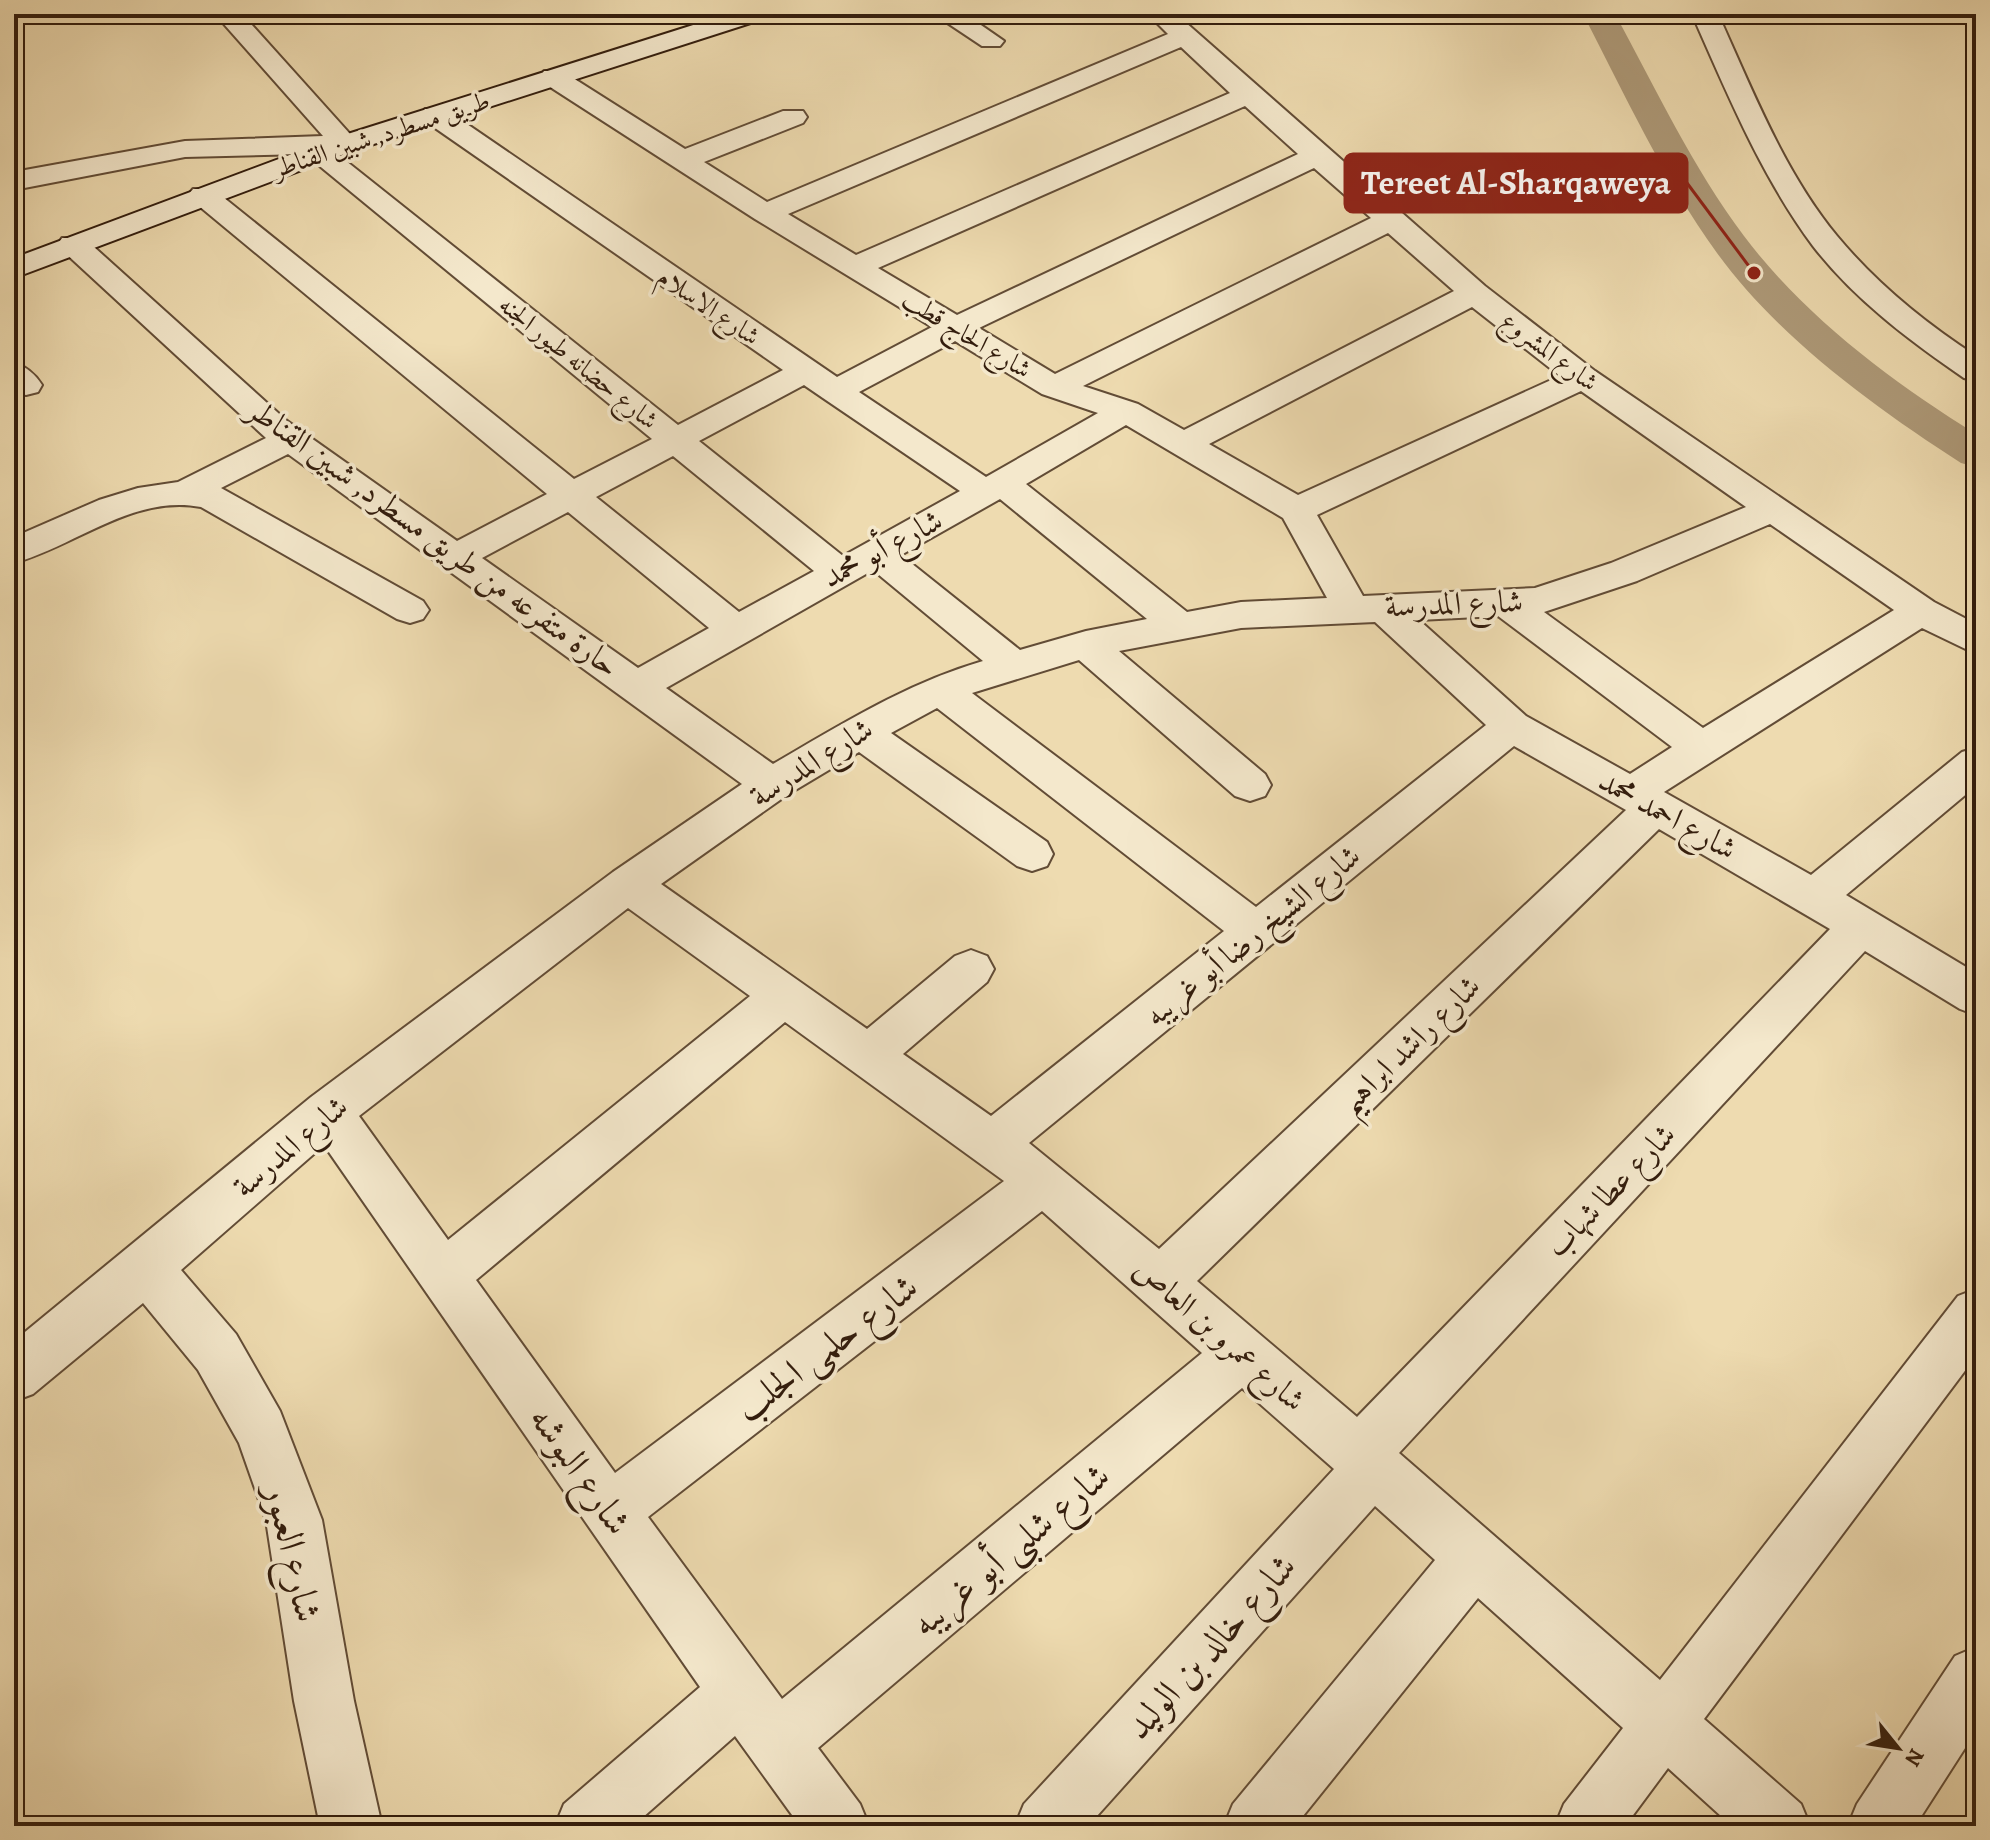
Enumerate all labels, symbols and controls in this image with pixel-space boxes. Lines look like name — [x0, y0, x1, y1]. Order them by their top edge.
street label: طريق مسطرد, شبين القناطر — [265, 83, 494, 187]
callout: Tereet Al-Sharqaweya — [1345, 154, 1687, 212]
text: Tereet Al-Sharqaweya — [1361, 159, 1672, 206]
street label: شارع الاسلام — [648, 259, 767, 358]
street label: شارع الحاج قطب — [892, 282, 1038, 392]
street label: شارع حضانه طيور الجنه — [489, 287, 666, 441]
street label: شارع المشروع — [1491, 303, 1606, 403]
street label: حارة متفرعه من طريق مسطرد, شبين القناطر — [237, 385, 629, 687]
street label: شارع أبو محمد — [814, 498, 953, 603]
street label: شارع المدرسة — [1384, 579, 1524, 632]
street label: شارع المدرسة — [741, 707, 884, 822]
street label: شارع احمد محمد — [1588, 758, 1745, 874]
street label: شارع الشيخ رضا أبو غريبه — [1134, 834, 1373, 1041]
street label: شارع راشد ابراهيم — [1328, 965, 1497, 1130]
street label: شارع المدرسة — [223, 1085, 360, 1211]
street label: شارع عطا شهاب — [1535, 1113, 1689, 1270]
street label: شارع عمرو بن العاص — [1121, 1247, 1316, 1425]
street label: شارع حلمى الجلب — [724, 1261, 931, 1437]
street label: شارع البوشه — [514, 1395, 644, 1548]
street label: شارع شلبى أبو غريبه — [899, 1450, 1124, 1652]
street label: شارع العبور — [247, 1475, 335, 1628]
street label: شارع خالد بن الوليد — [1112, 1542, 1311, 1754]
north arrow — [1858, 1708, 1938, 1788]
text: N — [1897, 1743, 1931, 1772]

